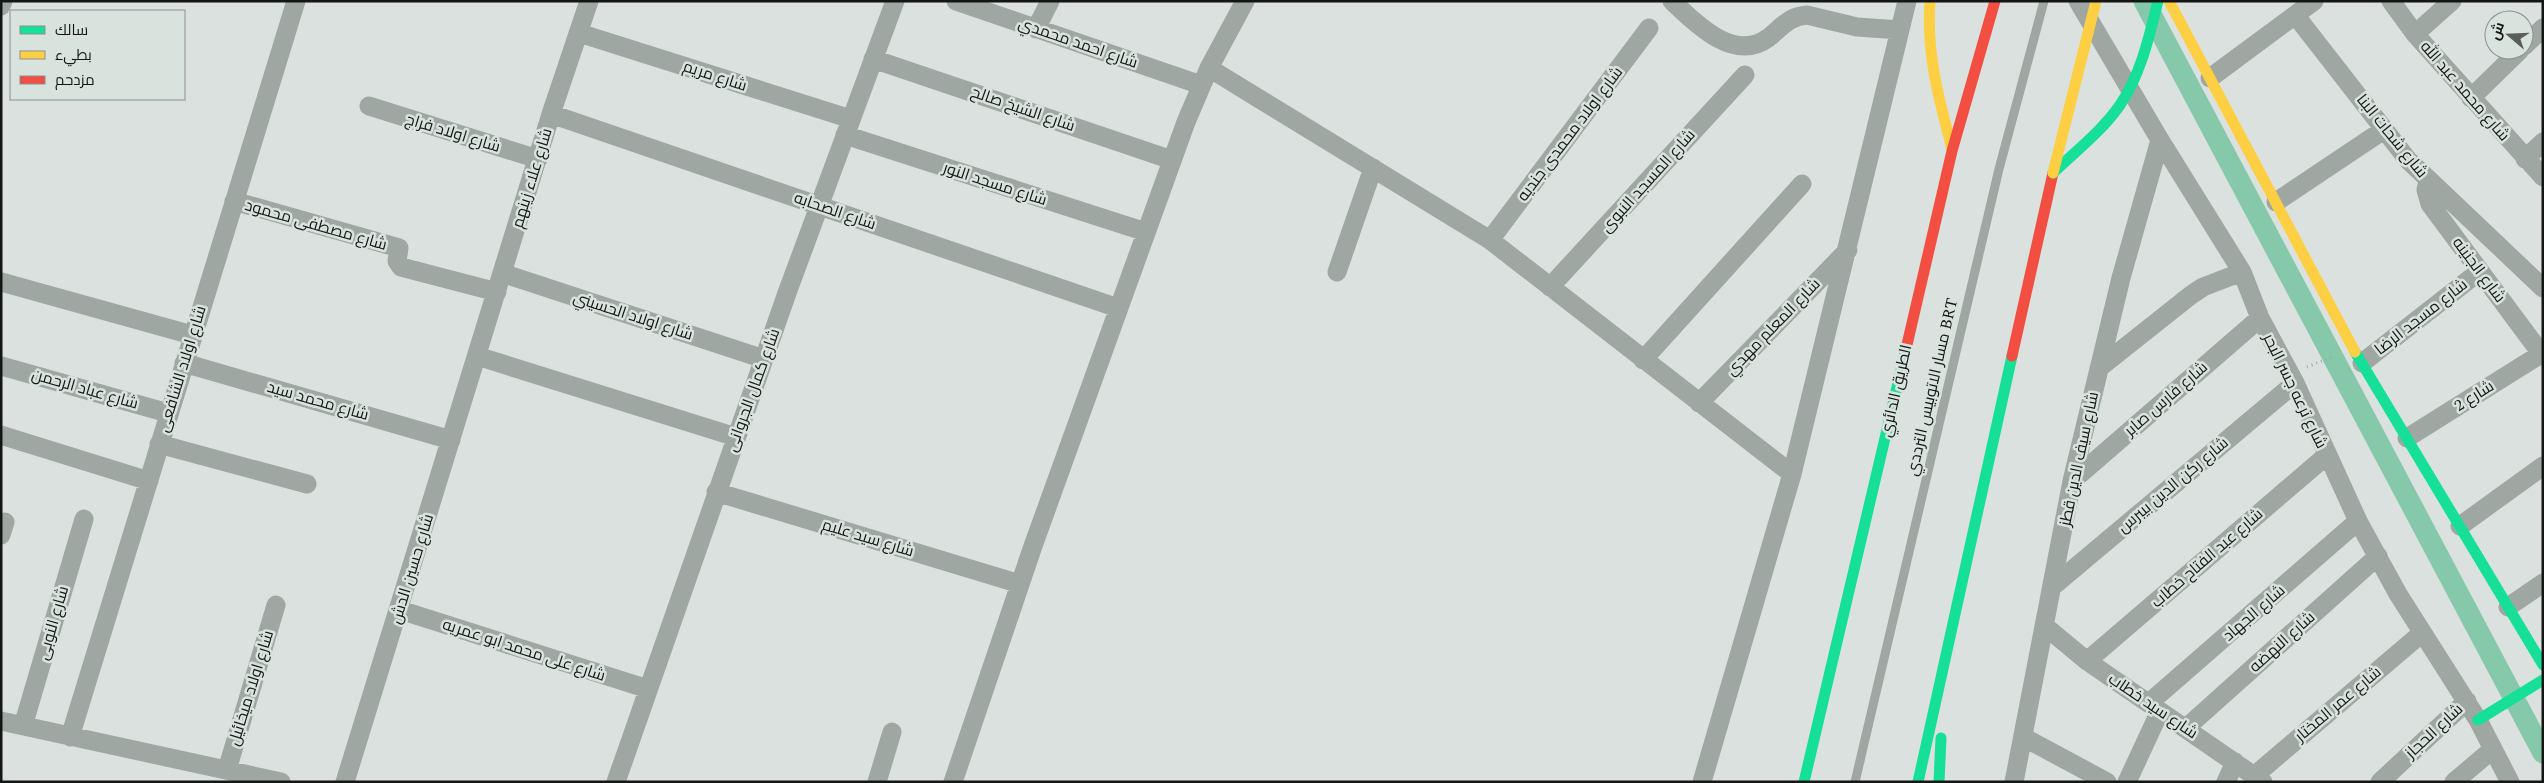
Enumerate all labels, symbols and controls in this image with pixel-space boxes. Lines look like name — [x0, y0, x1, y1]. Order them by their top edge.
legend — [10, 10, 185, 100]
north arrow — [2484, 10, 2534, 60]
street label: شارع احمد محمدي — [1015, 11, 1141, 76]
text: سالك — [55, 19, 88, 42]
text: ش — [2484, 19, 2510, 43]
street label: شارع محمد عبد الله — [2415, 36, 2515, 146]
text: بطيء — [55, 44, 92, 67]
street label: شارع مريم — [680, 54, 750, 98]
street label: شارع اولاد محمدى جنديه — [1511, 62, 1629, 206]
text: مزدحم — [55, 69, 95, 92]
street label: شارع الشيخ صالح — [968, 80, 1078, 138]
street label: شارع شحات البنا — [2351, 89, 2433, 183]
street label: شارع اولاد فراج — [403, 107, 503, 159]
street label: شارع المسجد النبوى — [1595, 124, 1701, 238]
street label: شارع علاء زينهم — [505, 125, 559, 231]
street label: شارع مسجد النور — [939, 156, 1050, 212]
street label: شارع الصحابه — [791, 186, 879, 236]
street label: شارع مصطفى محمود — [242, 193, 390, 257]
street label: شارع الجنينه — [2446, 232, 2512, 308]
street label: شارع المعلم مهدي — [1720, 273, 1827, 382]
street label: شارع مسجد الرضا — [2369, 273, 2473, 361]
street label: شارع اولاد الحسيني — [570, 285, 696, 348]
street label: مسار الاتوبيس الترددي BRT — [1900, 296, 1965, 478]
street label: شارع اولاد الشافعى — [151, 303, 213, 435]
street label: شارع كمال الجروانى — [720, 325, 786, 455]
street label: شارع ترعه جسر البحر — [2256, 328, 2333, 453]
street label: الطريق الدائري — [1874, 342, 1919, 440]
street label: شارع فارس صابر — [2118, 356, 2213, 443]
street label: شارع عباد الرحمن — [29, 362, 141, 416]
street label: شارع 2 — [2449, 374, 2499, 418]
street label: شارع محمد سيد — [264, 375, 372, 427]
street label: شارع سيف الدين قطز — [2053, 389, 2105, 529]
street label: شارع ركن الدين بيبرس — [2112, 431, 2234, 539]
street label: شارع عبد الفتاح خطاب — [2146, 502, 2268, 614]
street label: شارع حسين الدش — [384, 511, 440, 627]
street label: شارع سيد عليم — [819, 513, 917, 563]
street label: شارع الجهاد — [2217, 579, 2291, 647]
street label: شارع النوبى — [31, 583, 75, 663]
street label: شارع النهضه — [2244, 606, 2320, 678]
street label: شارع على محمد ابو عمريه — [439, 612, 609, 688]
street label: شارع اولاد ميخائيل — [222, 627, 280, 749]
street label: شارع عمر المختار — [2289, 660, 2387, 748]
street label: شارع سيد خطاب — [2103, 667, 2203, 745]
street label: شارع الحجاز — [2399, 698, 2468, 765]

